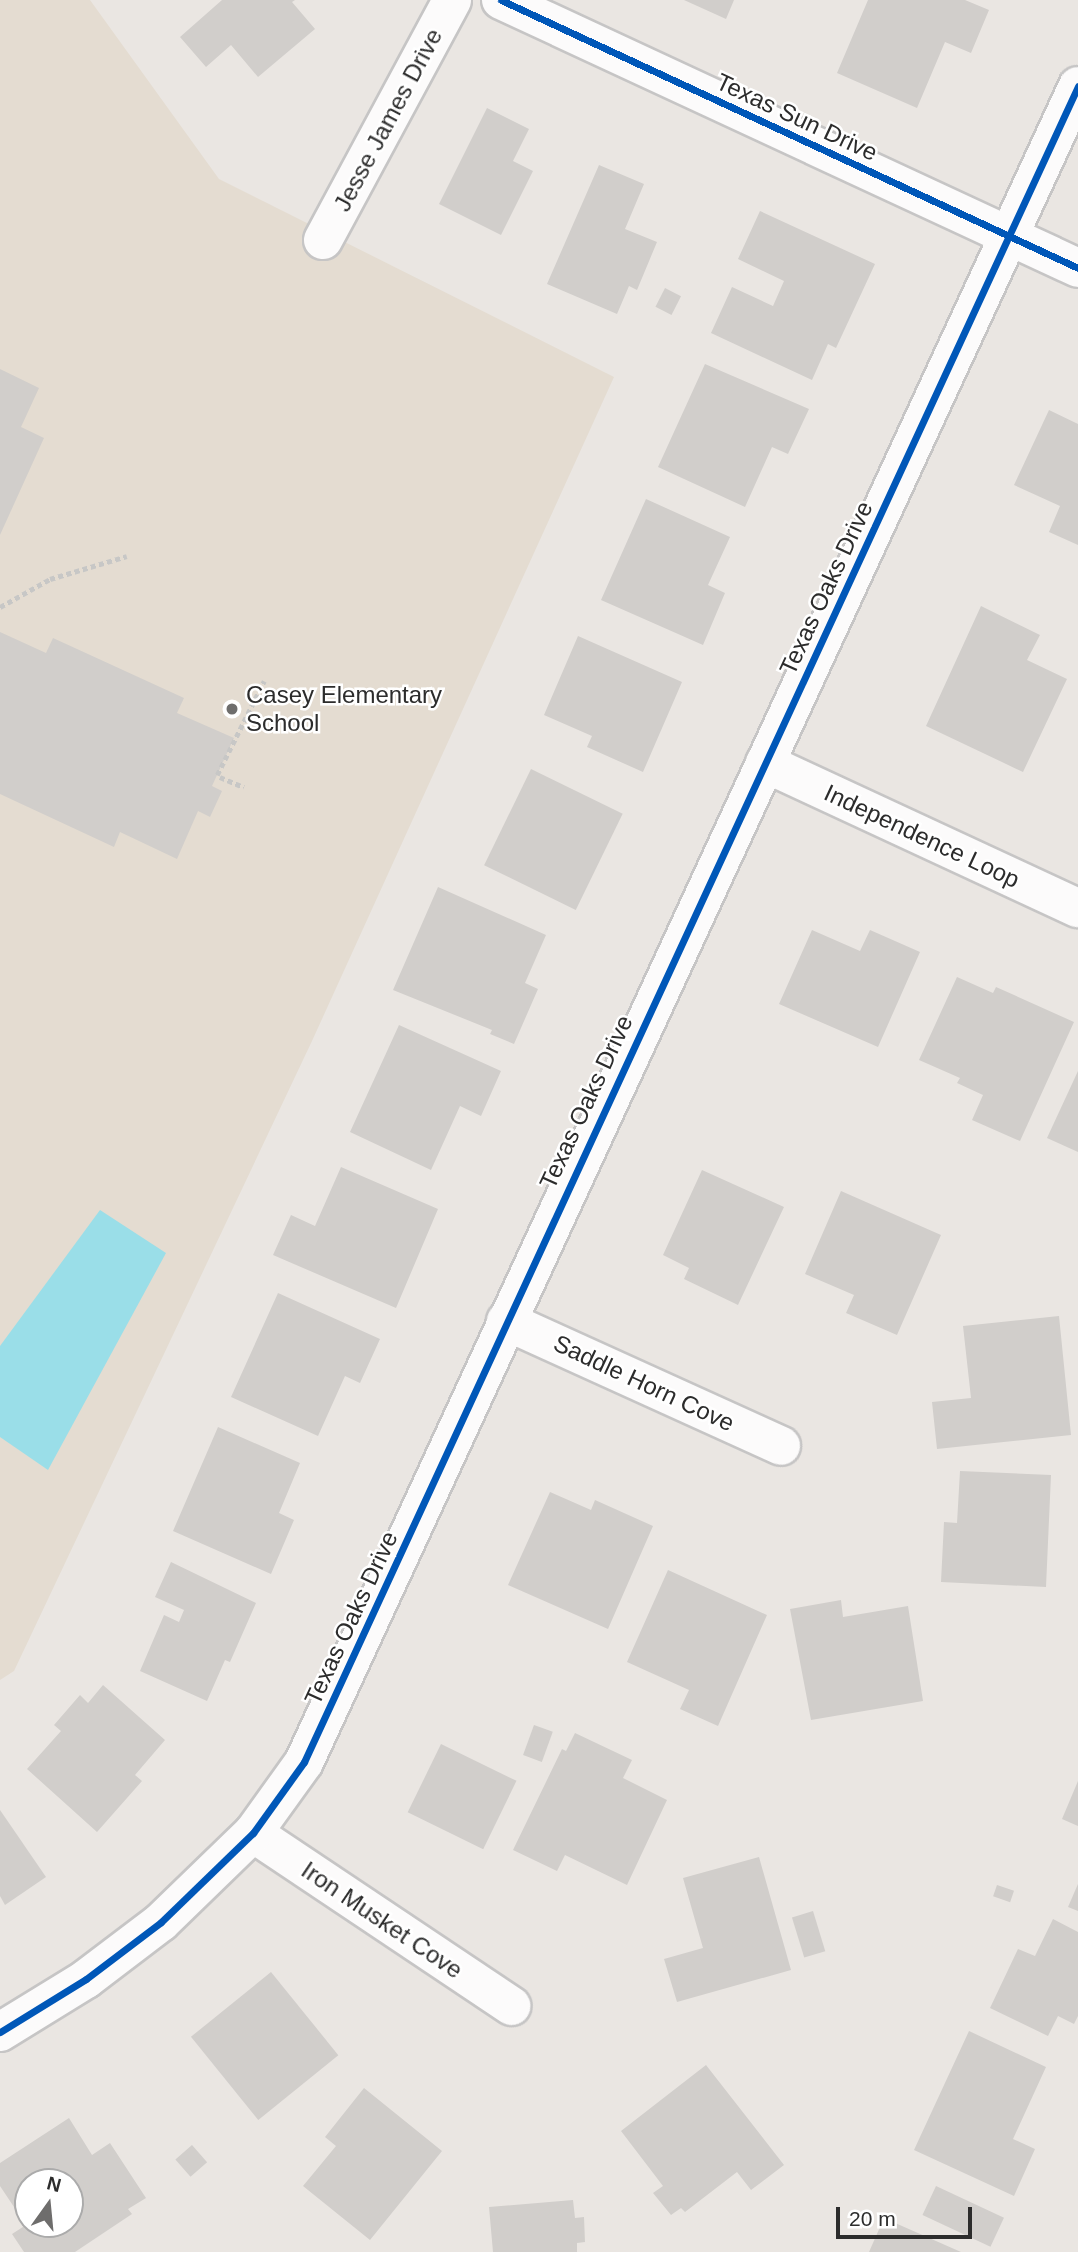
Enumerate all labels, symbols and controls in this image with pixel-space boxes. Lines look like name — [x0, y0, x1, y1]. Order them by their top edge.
street label: Jesse James Drive — [328, 24, 448, 216]
street label: Texas Sun Drive — [712, 67, 882, 167]
street label: Texas Oaks Drive — [773, 497, 879, 679]
place label: Casey Elementary School — [246, 681, 442, 737]
marker: Casey Elementary School — [224, 701, 240, 717]
street label: Independence Loop — [820, 778, 1024, 894]
street label: Texas Oaks Drive — [533, 1011, 639, 1193]
street label: Saddle Horn Cove — [549, 1329, 739, 1437]
street label: Texas Oaks Drive — [298, 1527, 404, 1709]
street label: Iron Musket Cove — [296, 1855, 468, 1985]
north arrow — [14, 2168, 84, 2238]
text: N — [45, 2172, 63, 2196]
scale bar — [840, 2192, 976, 2236]
text: 20 m — [849, 2207, 896, 2230]

